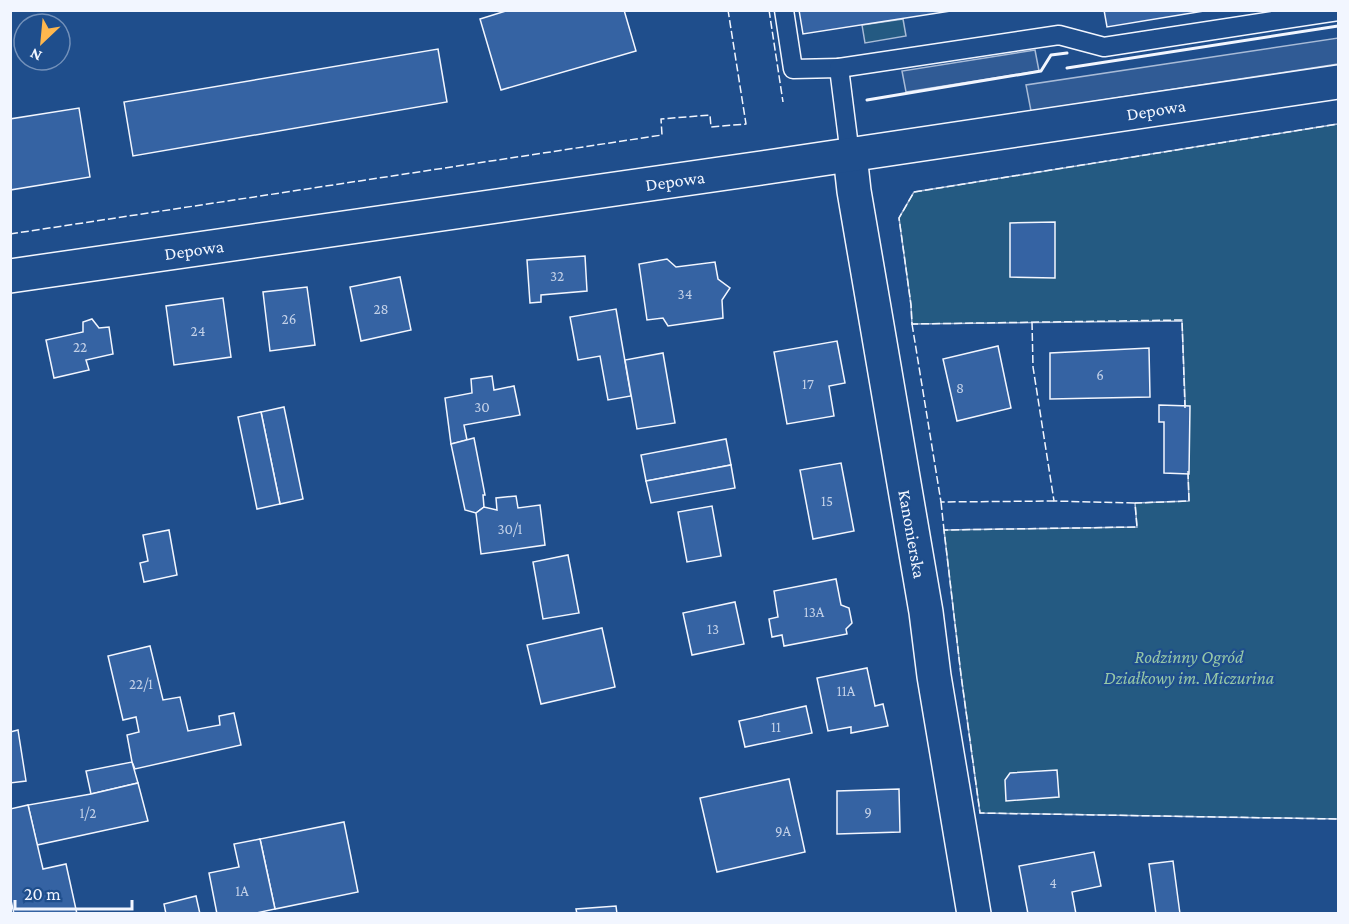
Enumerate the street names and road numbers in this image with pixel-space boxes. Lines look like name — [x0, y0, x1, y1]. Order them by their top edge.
street label: Depowa — [1125, 95, 1187, 125]
street label: Depowa — [644, 167, 706, 195]
street label: Depowa — [163, 236, 225, 264]
street label: Kanonierska — [894, 488, 930, 580]

